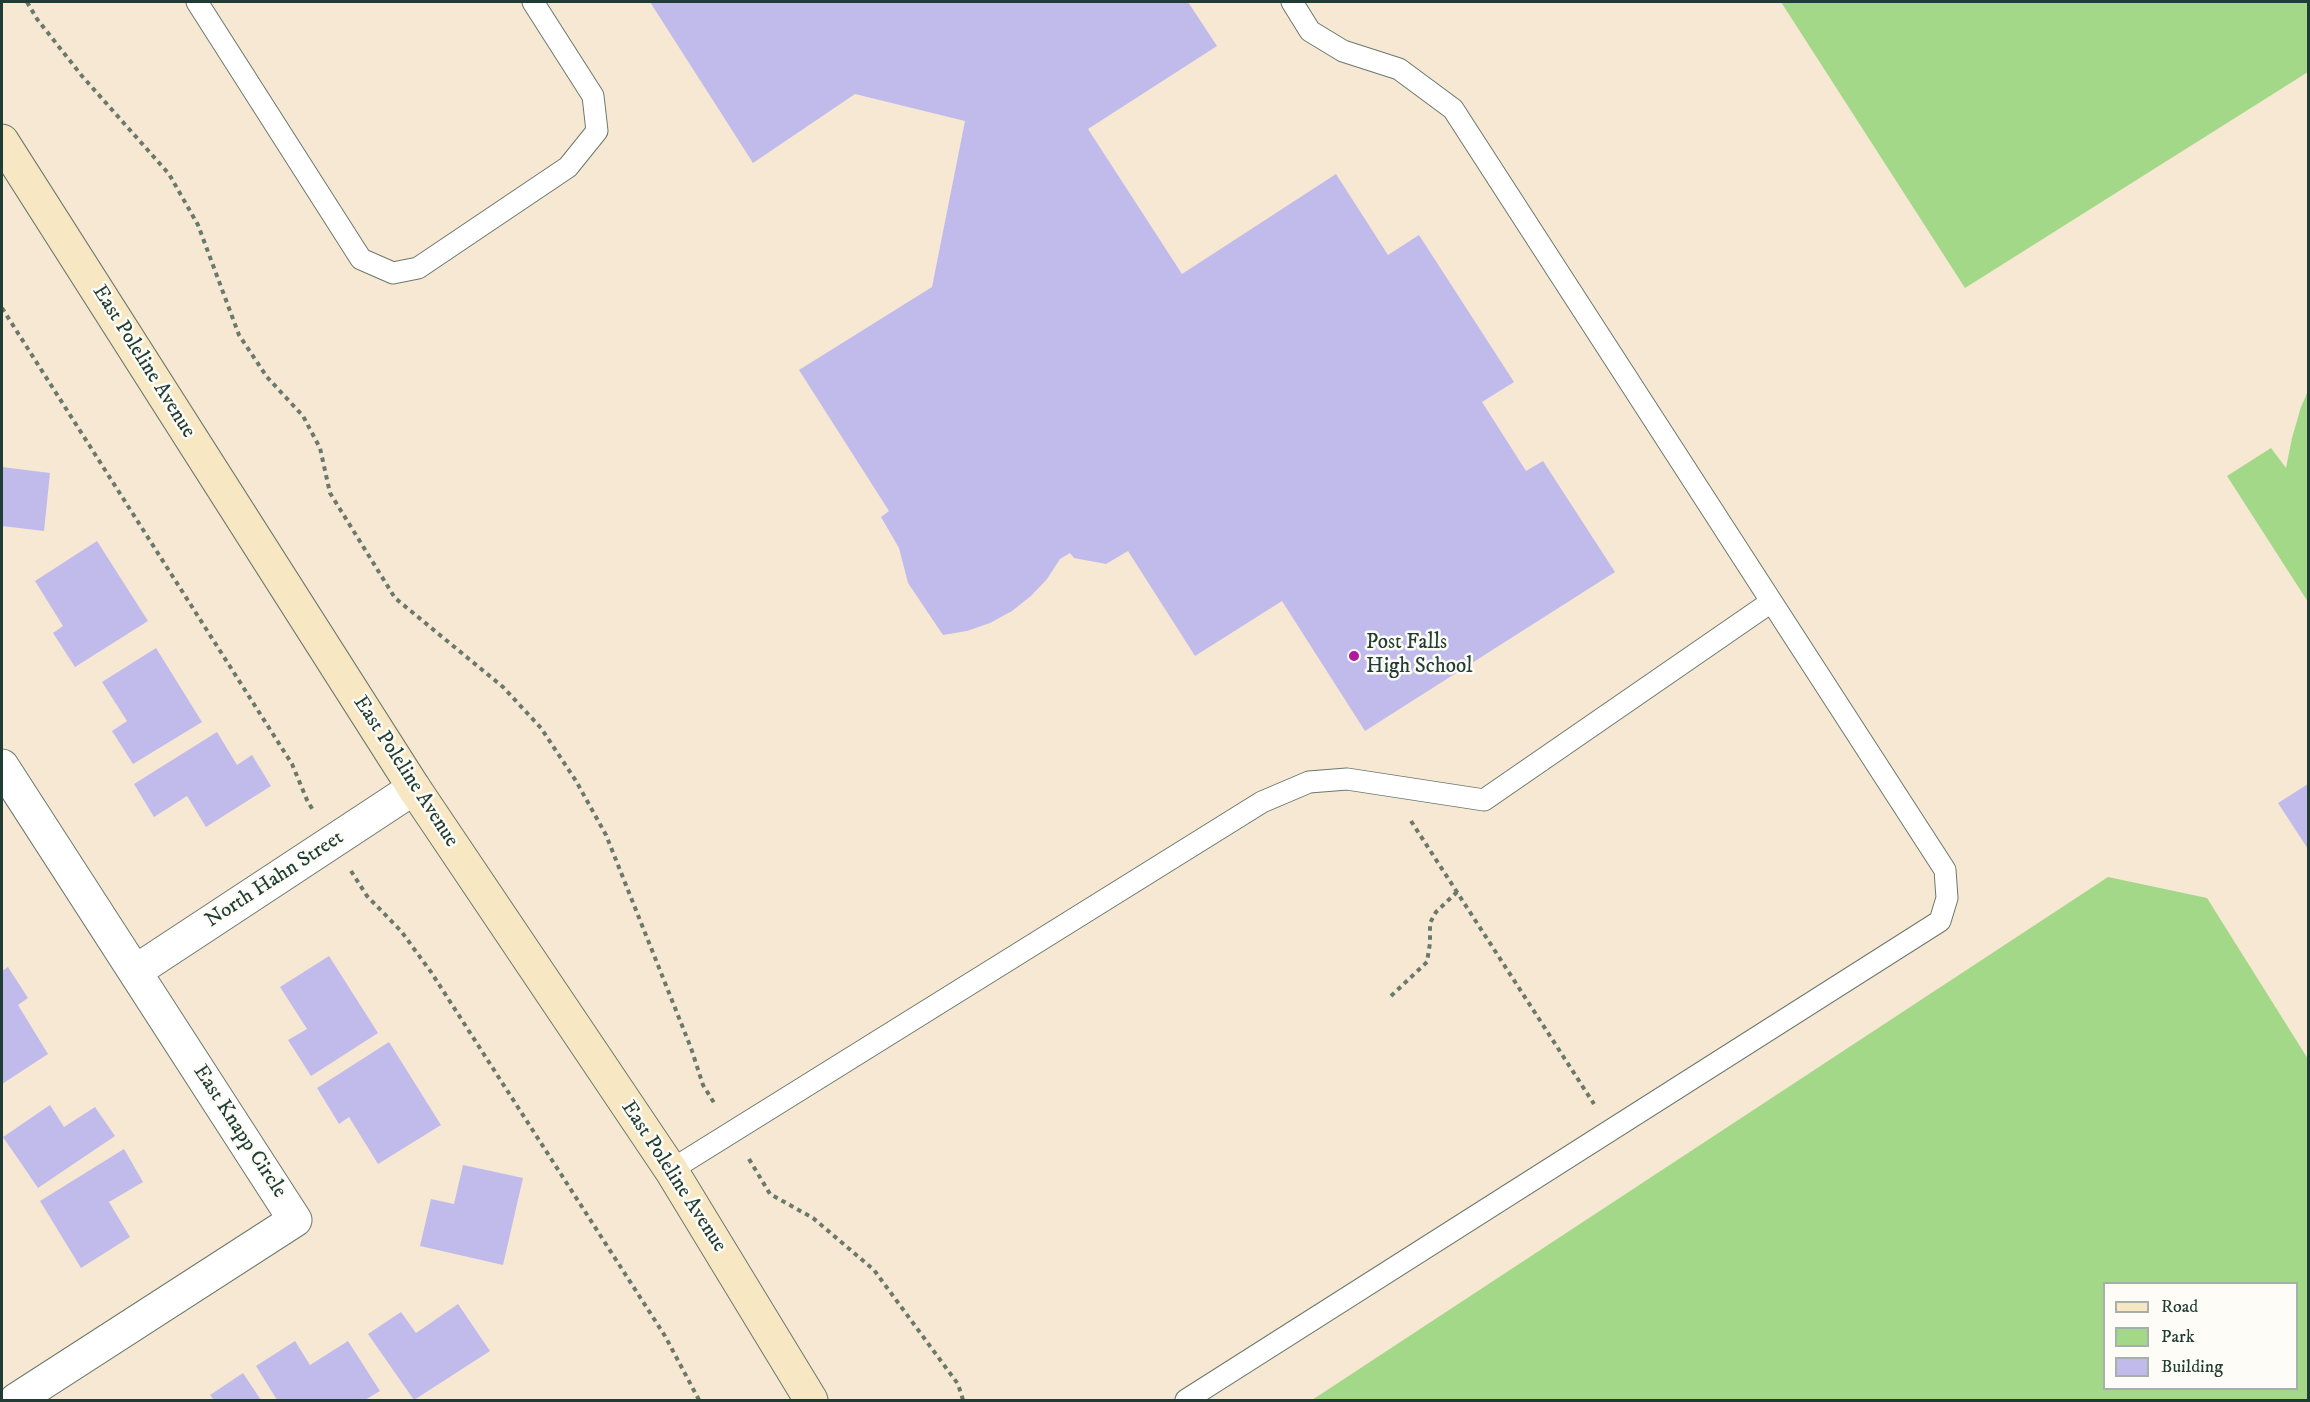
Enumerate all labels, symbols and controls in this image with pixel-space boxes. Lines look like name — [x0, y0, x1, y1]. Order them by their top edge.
street label: East Poleline Avenue — [86, 281, 200, 443]
place label: Post Falls High School — [1366, 631, 1472, 681]
marker: Post Falls High School — [1347, 649, 1361, 663]
street label: East Poleline Avenue — [347, 692, 463, 852]
street label: North Hahn Street — [201, 826, 349, 934]
street label: East Knapp Circle — [187, 1061, 291, 1203]
street label: East Poleline Avenue — [615, 1097, 731, 1257]
legend — [2103, 1282, 2298, 1390]
text: Road — [2161, 1296, 2198, 1318]
text: Park — [2161, 1326, 2195, 1348]
text: Building — [2161, 1356, 2223, 1378]

